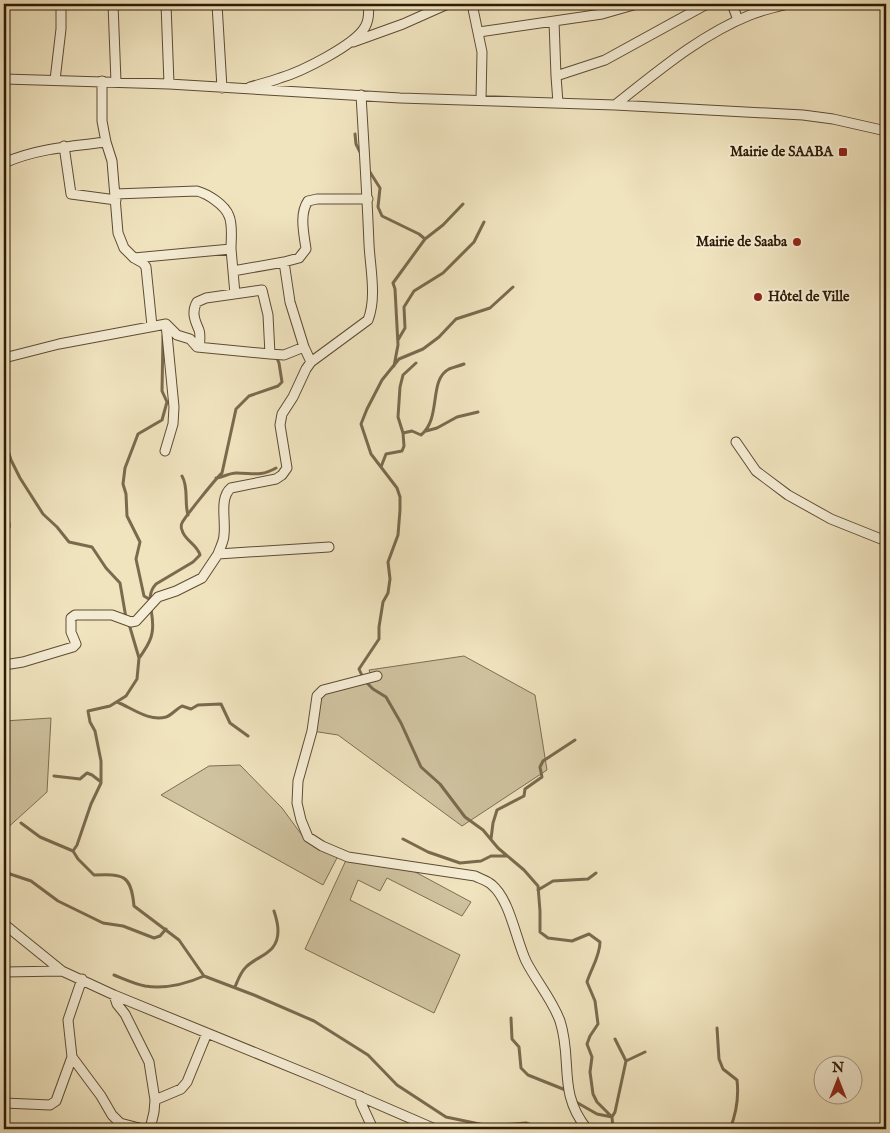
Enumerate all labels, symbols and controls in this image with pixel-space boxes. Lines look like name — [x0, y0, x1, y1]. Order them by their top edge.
place label: Mairie de SAABA — [730, 143, 835, 161]
marker: Mairie de SAABA — [837, 146, 849, 158]
place label: Mairie de Saaba — [696, 233, 788, 251]
marker: Mairie de Saaba — [791, 236, 803, 248]
place label: Hôtel de Ville — [768, 288, 850, 306]
marker: Hôtel de Ville — [752, 291, 764, 303]
north arrow — [812, 1056, 862, 1106]
text: N — [831, 1059, 844, 1077]

